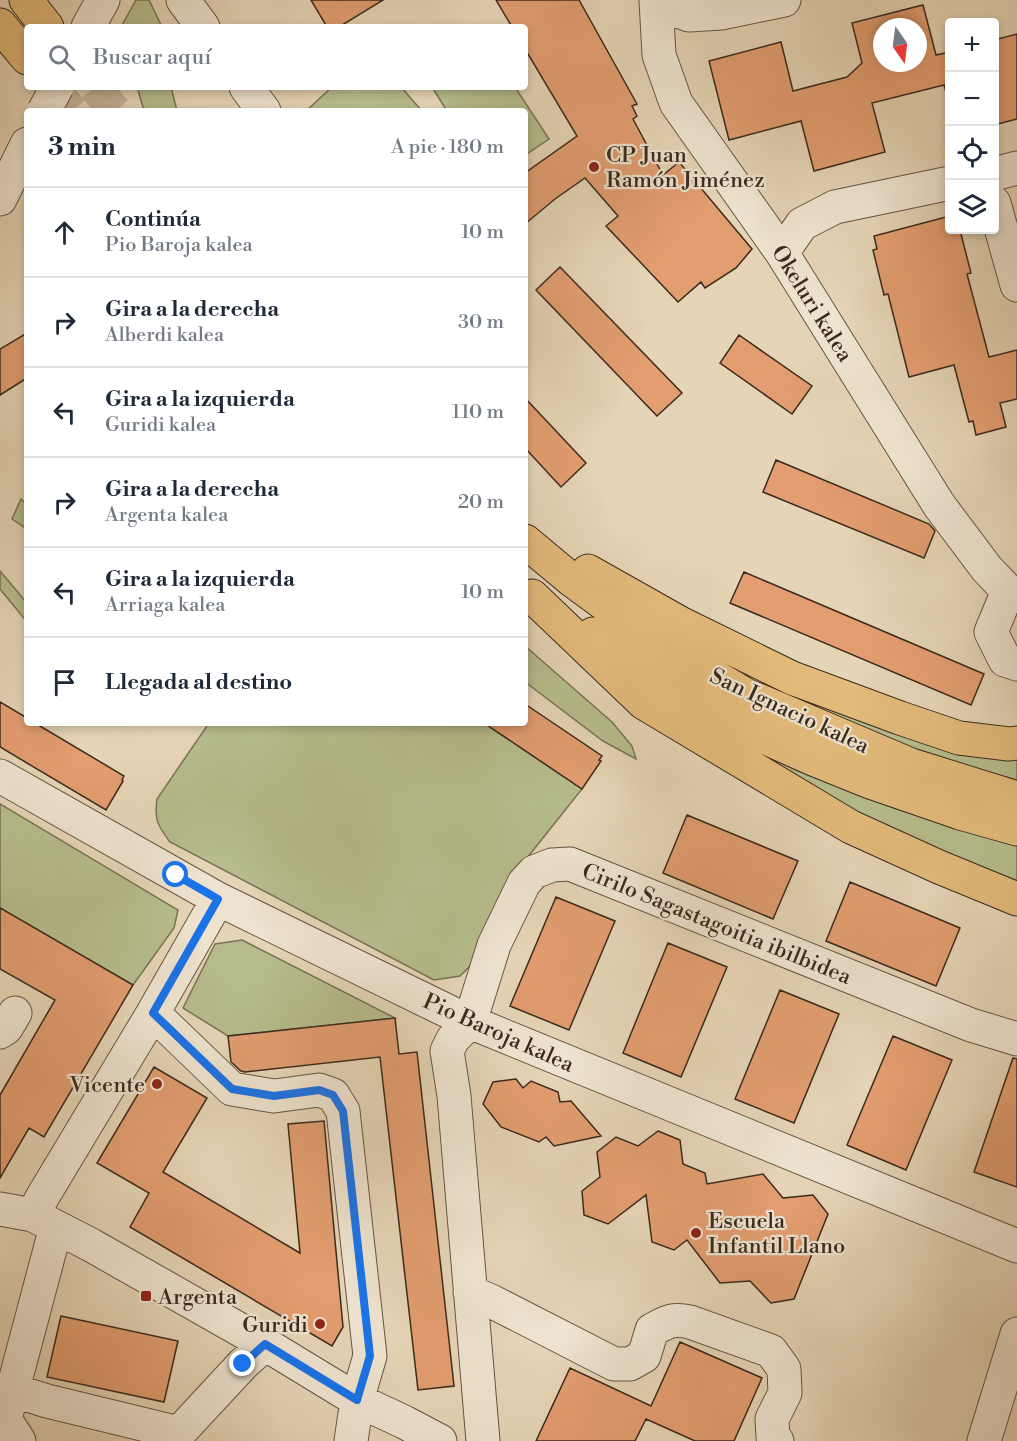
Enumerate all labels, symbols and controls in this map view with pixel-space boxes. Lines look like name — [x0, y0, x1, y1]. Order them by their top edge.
north arrow — [873, 18, 927, 72]
map controls — [945, 18, 999, 234]
button: + — [945, 18, 999, 72]
search box — [24, 24, 528, 90]
icon: search — [45, 41, 78, 74]
text: Buscar aquí — [93, 44, 211, 71]
button: − — [945, 72, 999, 126]
button: locate — [945, 126, 999, 180]
text: 3 min — [48, 131, 116, 163]
text: A pie · 180 m — [391, 135, 504, 160]
place label: CP Juan Ramón Jiménez — [606, 142, 765, 194]
marker: CP Juan Ramón Jiménez — [587, 160, 601, 174]
button: layers — [945, 180, 999, 234]
text: Continúa — [105, 206, 201, 233]
icon: ahead — [48, 216, 81, 249]
text: 10 m — [461, 220, 504, 245]
text: Pio Baroja kalea — [105, 233, 253, 258]
street label: Okeluri kalea — [765, 240, 859, 368]
text: Gira a la derecha — [105, 296, 279, 323]
icon: right — [48, 306, 81, 339]
text: 30 m — [458, 310, 504, 335]
text: Alberdi kalea — [105, 323, 224, 348]
text: Gira a la izquierda — [105, 386, 295, 413]
icon: left — [48, 396, 81, 429]
text: 110 m — [452, 400, 504, 425]
text: Guridi kalea — [105, 413, 216, 438]
text: Gira a la derecha — [105, 476, 279, 503]
icon: right — [48, 486, 81, 519]
text: 20 m — [458, 490, 504, 515]
text: Argenta kalea — [105, 503, 228, 528]
text: Gira a la izquierda — [105, 566, 295, 593]
icon: left — [48, 576, 81, 609]
text: 10 m — [461, 580, 504, 605]
text: Arriaga kalea — [105, 593, 225, 618]
street label: San Ignacio kalea — [705, 663, 874, 760]
icon: arrive — [48, 666, 81, 699]
text: Llegada al destino — [105, 669, 292, 696]
street label: Cirilo Sagastagoitia ibilbidea — [578, 858, 856, 991]
route start — [162, 861, 188, 887]
street label: Pio Baroja kalea — [419, 988, 579, 1079]
place label: Vicente — [68, 1072, 145, 1099]
marker: Vicente — [150, 1077, 164, 1091]
place label: Escuela Infantil Llano — [708, 1208, 845, 1260]
marker: Escuela Infantil Llano — [689, 1226, 703, 1240]
place label: Argenta — [157, 1284, 238, 1311]
marker: Argenta — [139, 1289, 153, 1303]
place label: Guridi — [242, 1312, 308, 1339]
marker: Guridi — [313, 1317, 327, 1331]
route end — [229, 1350, 255, 1376]

